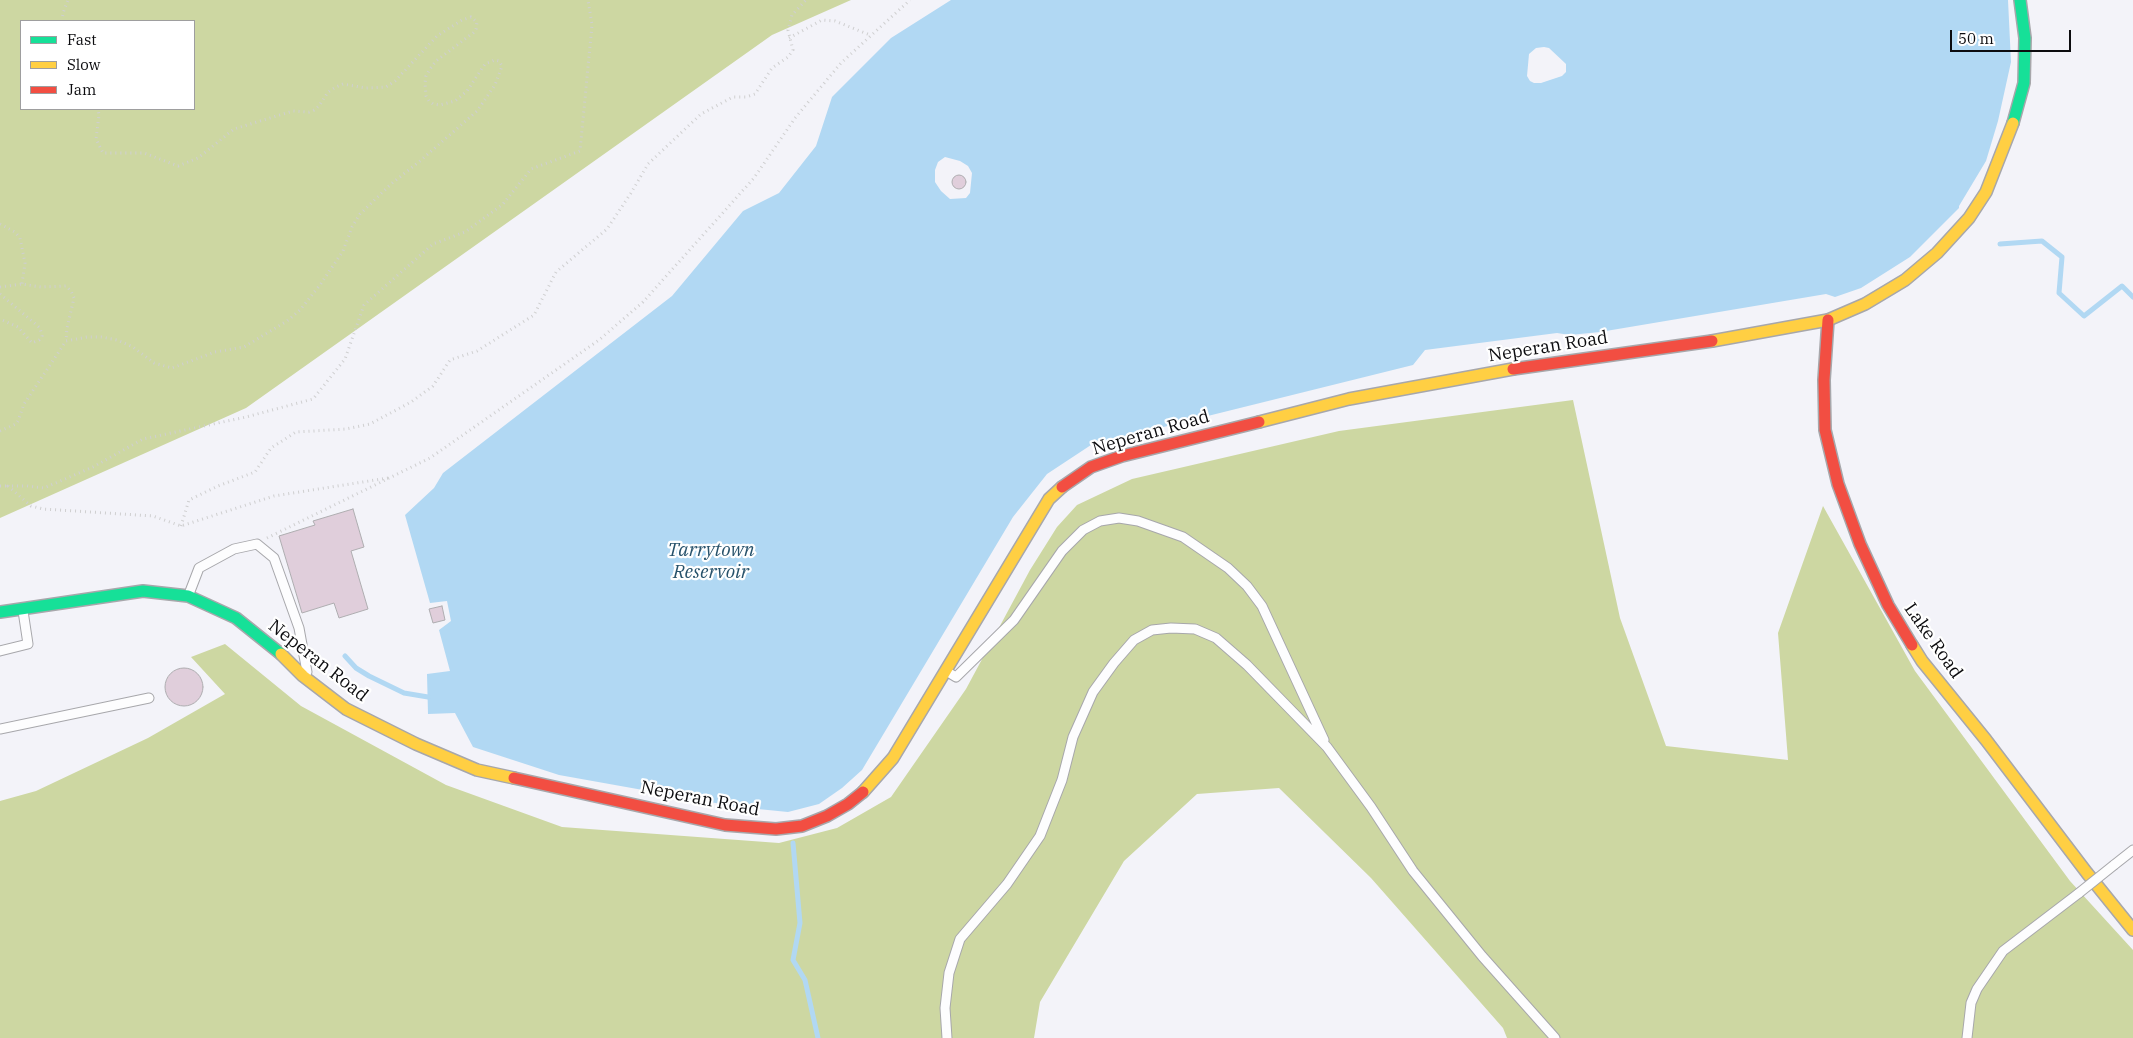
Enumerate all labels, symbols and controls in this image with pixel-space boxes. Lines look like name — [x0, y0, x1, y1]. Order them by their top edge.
legend — [20, 20, 195, 110]
scale bar — [1953, 20, 2074, 52]
text: 50 m — [1958, 29, 1994, 48]
text: Fast — [67, 30, 97, 49]
text: Slow — [67, 55, 100, 74]
text: Jam — [67, 80, 96, 99]
street label: Neperan Road — [1487, 327, 1609, 367]
street label: Neperan Road — [1090, 406, 1212, 460]
water label: Tarrytown Reservoir — [667, 540, 755, 584]
street label: Lake Road — [1899, 599, 1967, 683]
street label: Neperan Road — [264, 615, 372, 707]
street label: Neperan Road — [639, 777, 761, 821]

